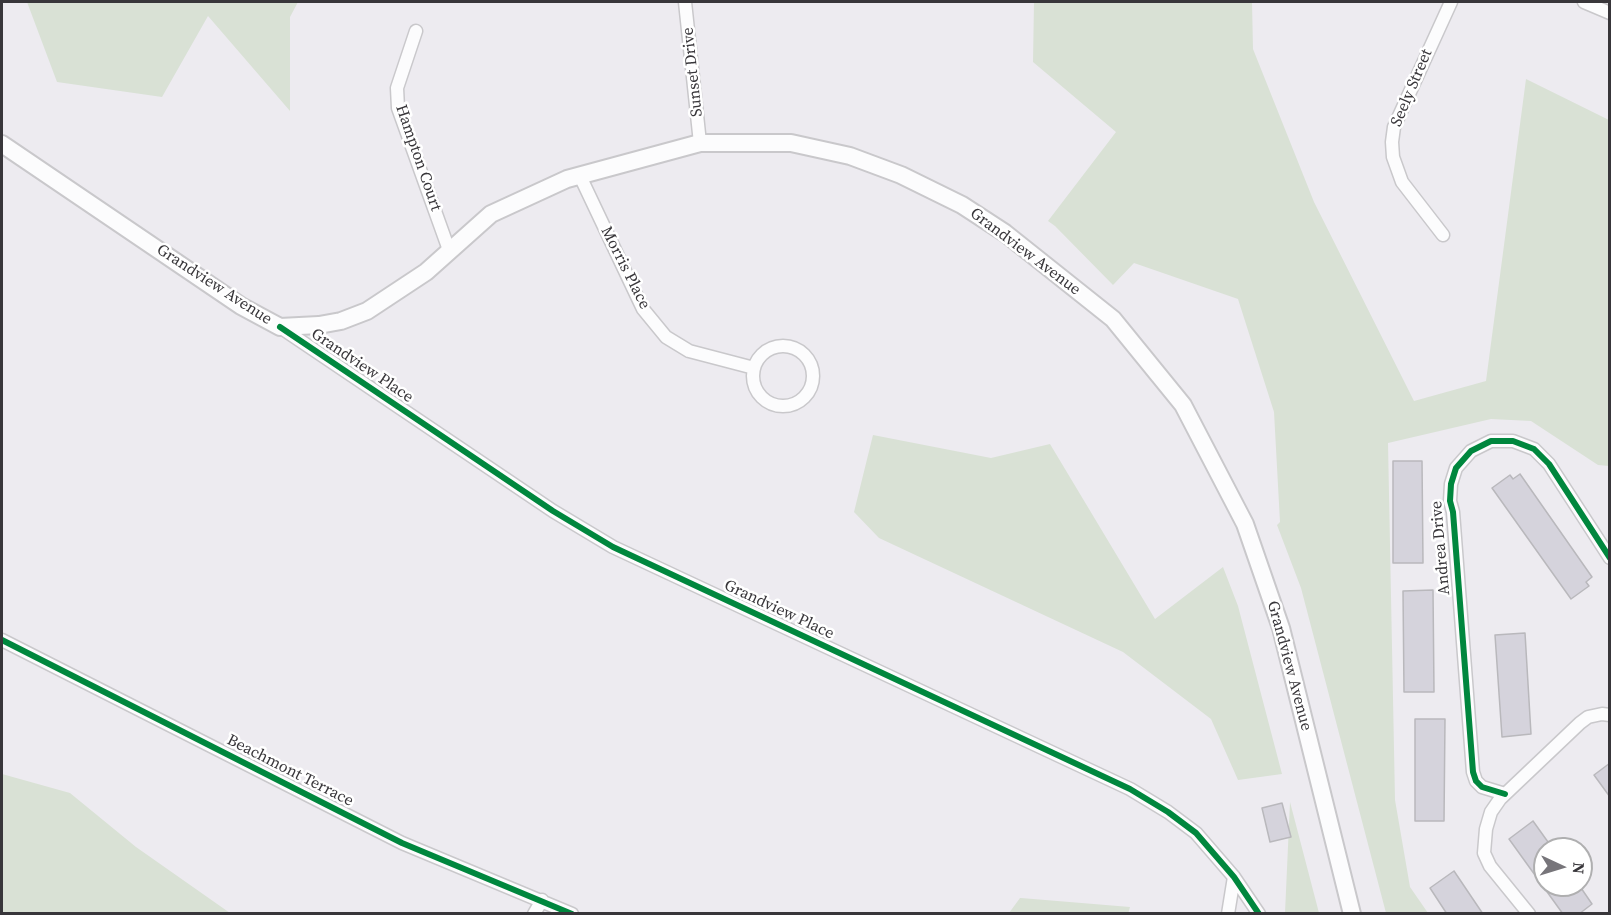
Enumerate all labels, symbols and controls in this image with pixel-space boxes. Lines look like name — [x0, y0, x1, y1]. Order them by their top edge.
street label: Sunset Drive — [679, 26, 707, 118]
street label: Seely Street — [1387, 46, 1437, 130]
street label: Hampton Court — [391, 102, 445, 214]
street label: Grandview Avenue — [966, 204, 1084, 300]
street label: Morris Place — [596, 224, 654, 312]
street label: Grandview Avenue — [153, 241, 275, 329]
street label: Grandview Place — [307, 325, 417, 407]
street label: Andrea Drive — [1427, 500, 1455, 596]
street label: Grandview Place — [721, 576, 837, 644]
street label: Grandview Avenue — [1262, 599, 1316, 733]
street label: Beachmont Terrace — [224, 731, 356, 811]
north arrow — [1533, 837, 1593, 897]
text: N — [1568, 862, 1590, 875]

